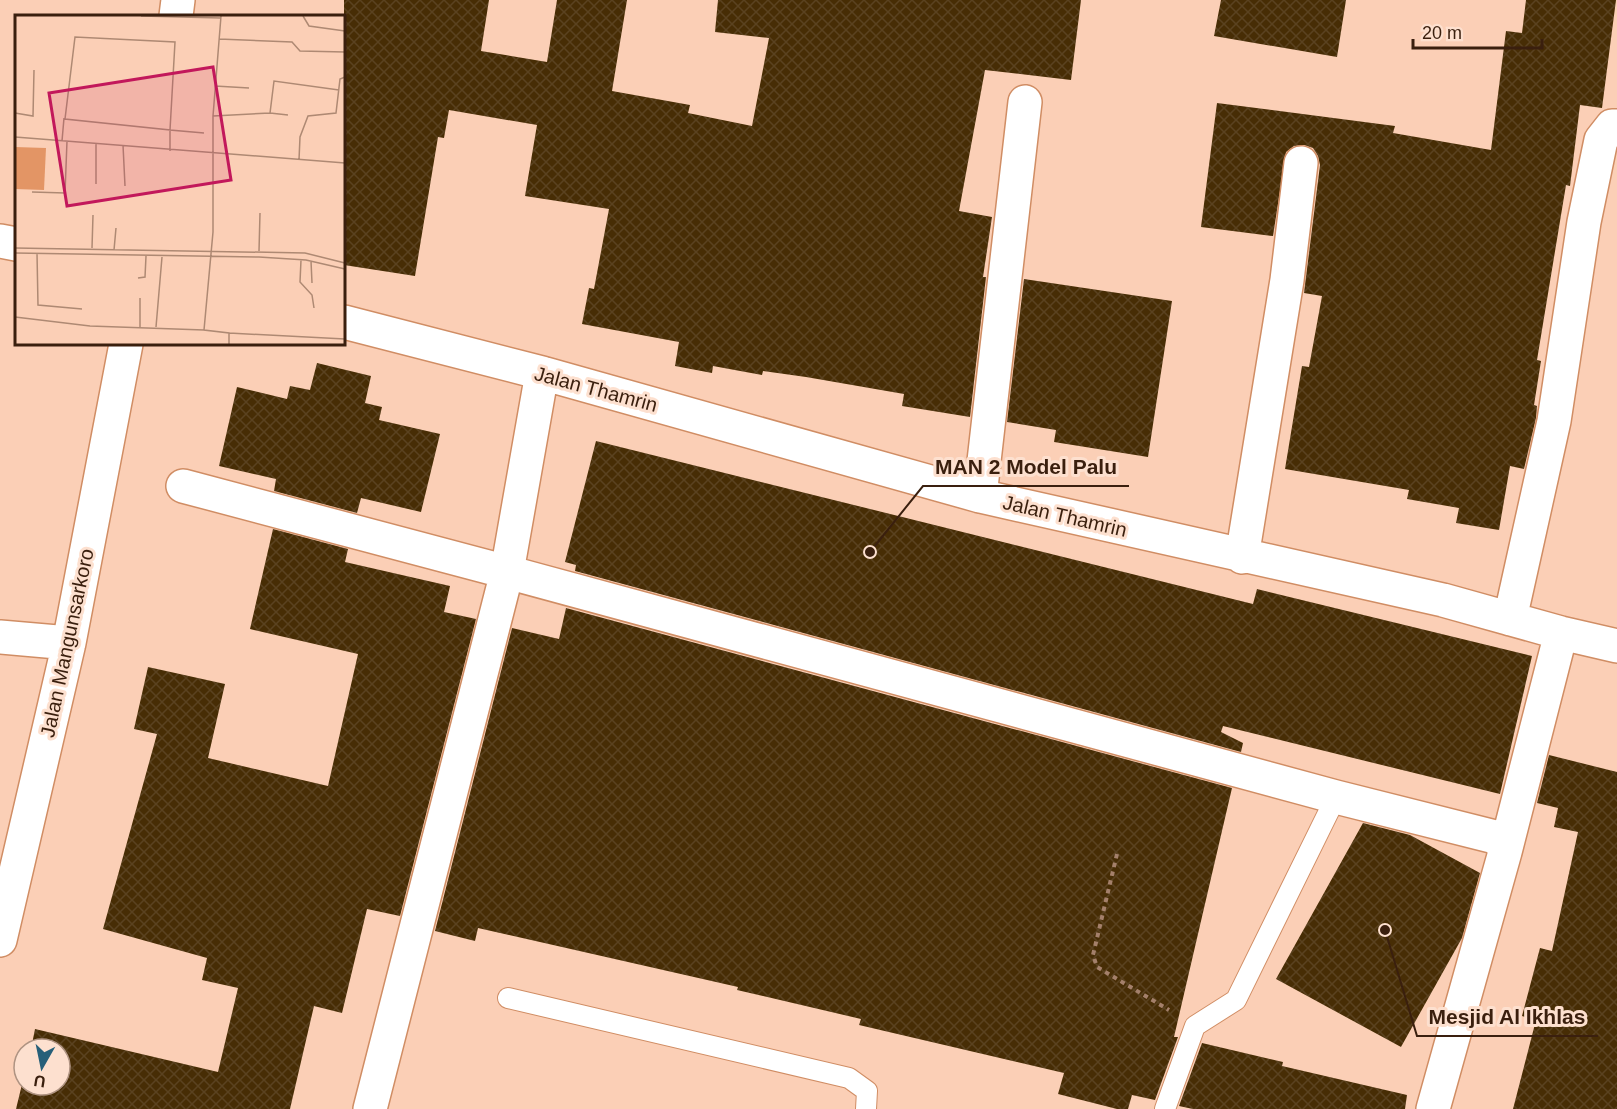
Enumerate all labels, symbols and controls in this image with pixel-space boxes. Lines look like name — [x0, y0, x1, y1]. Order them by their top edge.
scale bar — [1413, 12, 1542, 50]
inset map — [15, 15, 345, 345]
text: 20 m — [1422, 23, 1462, 43]
street label: Jalan Thamrin — [532, 362, 660, 416]
callout: MAN 2 Model Palu — [923, 447, 1129, 486]
text: MAN 2 Model Palu — [935, 455, 1117, 478]
street label: Jalan Thamrin — [1001, 491, 1129, 541]
street label: Jalan Mangunsarkoro — [36, 547, 98, 739]
callout: Mesjid Al Ikhlas — [1417, 997, 1598, 1036]
text: Mesjid Al Ikhlas — [1429, 1005, 1585, 1028]
north arrow — [12, 1037, 72, 1097]
text: U — [33, 1072, 47, 1091]

